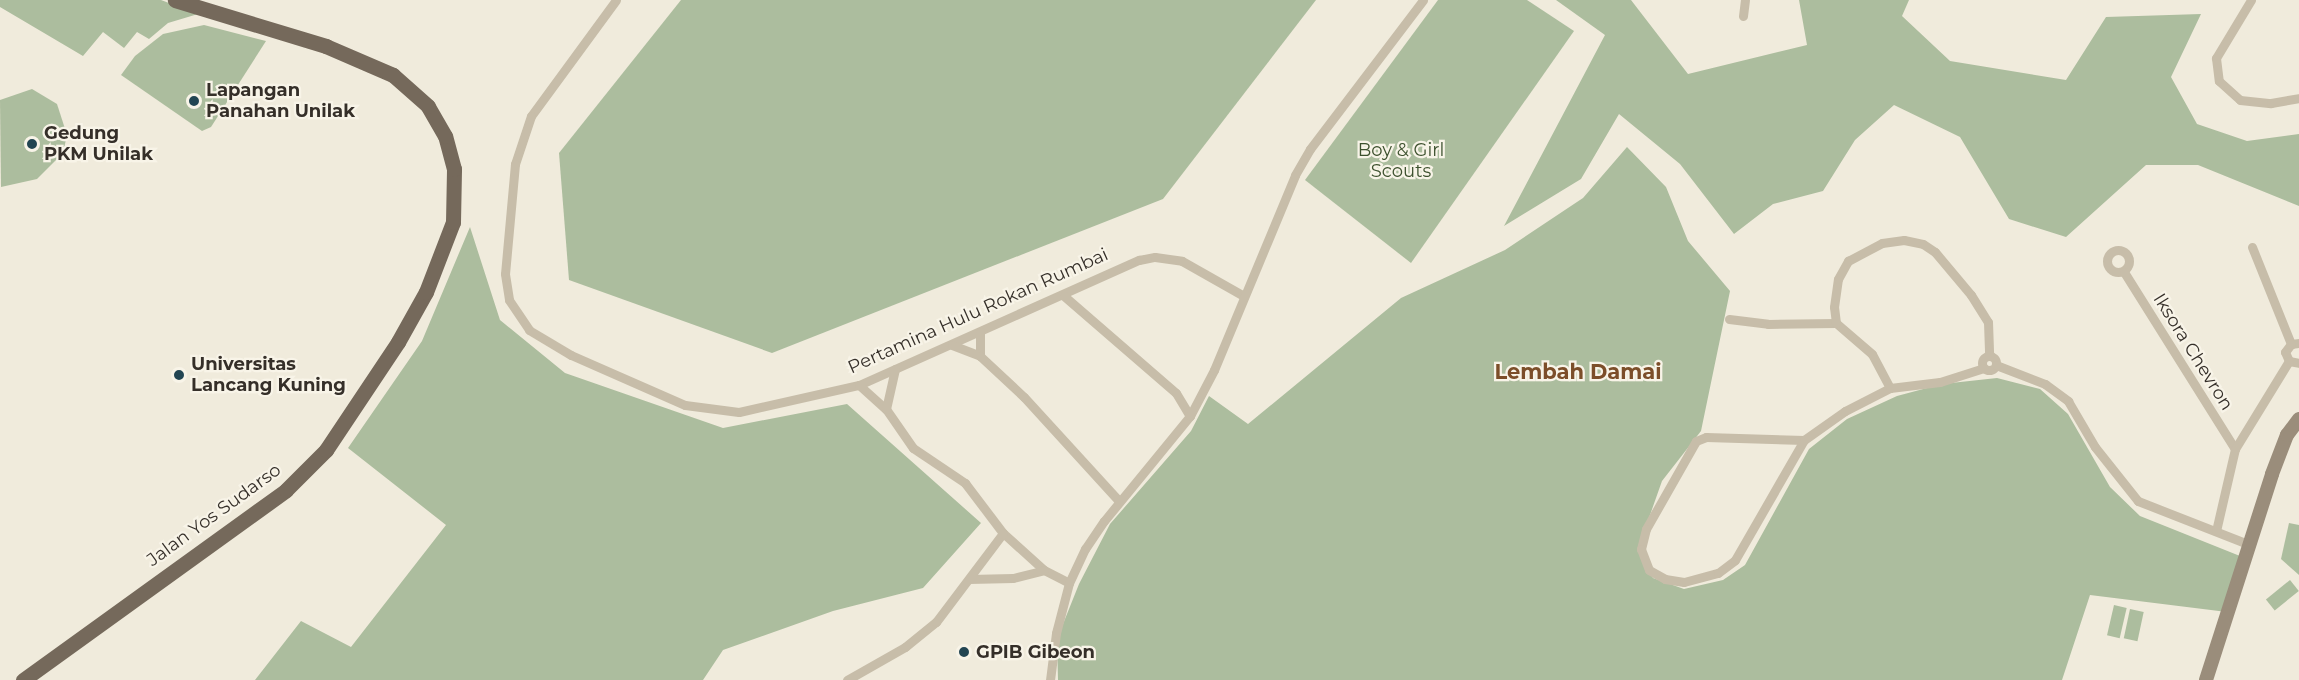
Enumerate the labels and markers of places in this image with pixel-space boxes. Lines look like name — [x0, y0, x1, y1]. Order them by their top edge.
place label: Lapangan Panahan Unilak — [206, 80, 355, 122]
marker: Lapangan Panahan Unilak — [187, 94, 201, 108]
place label: Gedung PKM Unilak — [44, 123, 153, 166]
marker: Gedung PKM Unilak — [25, 137, 39, 151]
place label: Universitas Lancang Kuning — [191, 354, 346, 397]
marker: Universitas Lancang Kuning — [172, 368, 186, 382]
place label: GPIB Gibeon — [976, 641, 1095, 663]
marker: GPIB Gibeon — [957, 645, 971, 659]

